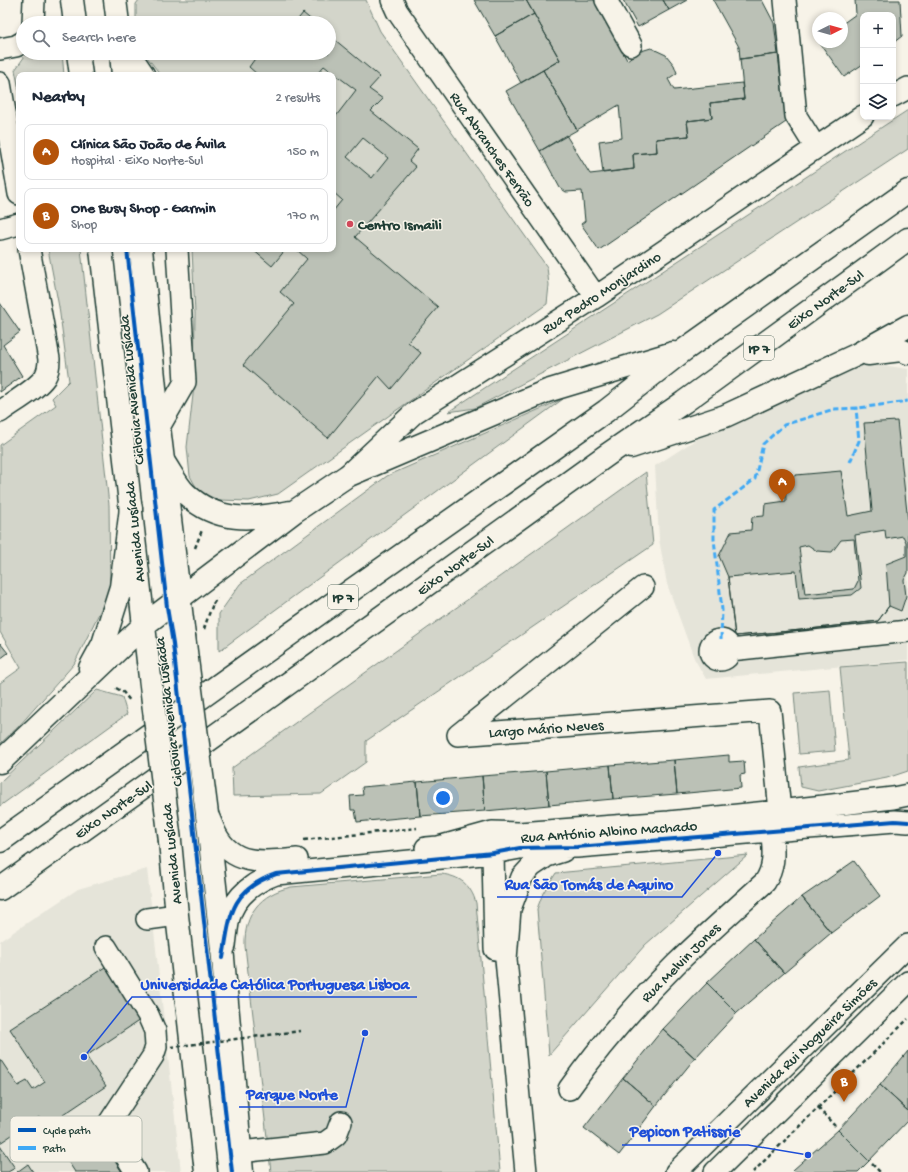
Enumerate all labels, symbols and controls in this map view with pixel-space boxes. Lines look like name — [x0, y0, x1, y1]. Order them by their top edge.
north arrow — [812, 12, 848, 48]
map controls — [860, 12, 896, 120]
button: + — [860, 12, 896, 48]
search box — [16, 16, 336, 60]
icon: search — [30, 27, 52, 49]
text: Search here — [62, 29, 136, 47]
button: − — [860, 48, 896, 84]
button: layers — [860, 84, 896, 120]
text: Nearby — [32, 88, 85, 108]
street label: Rua Abranches Ferrão — [445, 89, 538, 211]
text: 2 results — [275, 91, 320, 106]
text: Clínica São João de Ávila — [71, 136, 226, 154]
text: A — [42, 145, 50, 160]
text: 150 m — [287, 145, 319, 160]
text: Hospital · Eixo Norte-Sul — [71, 154, 203, 169]
text: One Busy Shop - Garmin — [71, 200, 216, 218]
text: B — [43, 209, 49, 224]
text: 170 m — [287, 209, 319, 224]
place label: Centro Ismaili — [357, 217, 442, 235]
text: Shop — [71, 218, 97, 233]
marker: Centro Ismaili — [345, 219, 355, 229]
street label: Rua Pedro Monjardino — [539, 248, 665, 339]
street label: Eixo Norte-Sul — [784, 267, 868, 335]
street label: Ciclovia Avenida Lusíada — [116, 313, 150, 465]
road number: IP 7 — [744, 336, 774, 360]
pin: A — [769, 469, 795, 502]
street label: Avenida Lusíada — [122, 480, 150, 583]
street label: Eixo Norte-Sul — [414, 533, 498, 601]
road number: IP 7 — [328, 585, 358, 609]
street label: Ciclovia Avenida Lusíada — [152, 635, 188, 787]
street label: Largo Mário Neves — [488, 717, 605, 743]
street label: Eixo Norte-Sul — [72, 777, 156, 844]
your location — [433, 788, 453, 808]
street label: Avenida Lusíada — [159, 802, 187, 905]
street label: Rua António Albino Machado — [520, 818, 698, 848]
callout: Rua São Tomás de Aquino — [497, 869, 682, 897]
text: Rua São Tomás de Aquino — [504, 877, 674, 896]
street label: Rua Melvin Jones — [638, 920, 725, 1007]
callout: Universidade Católica Portuguesa Lisboa — [132, 969, 417, 997]
street label: Avenida Rui Nogueira Simões — [740, 974, 881, 1112]
text: Universidade Católica Portuguesa Lisboa — [141, 977, 411, 996]
pin: B — [831, 1069, 857, 1102]
callout: Parque Norte — [239, 1079, 346, 1107]
text: Parque Norte — [245, 1087, 339, 1106]
legend — [10, 1116, 142, 1162]
callout: Pepicon Patissrie — [622, 1117, 748, 1145]
text: Pepicon Patissrie — [629, 1124, 741, 1143]
text: Cycle path — [43, 1126, 91, 1138]
text: Path — [42, 1144, 66, 1156]

